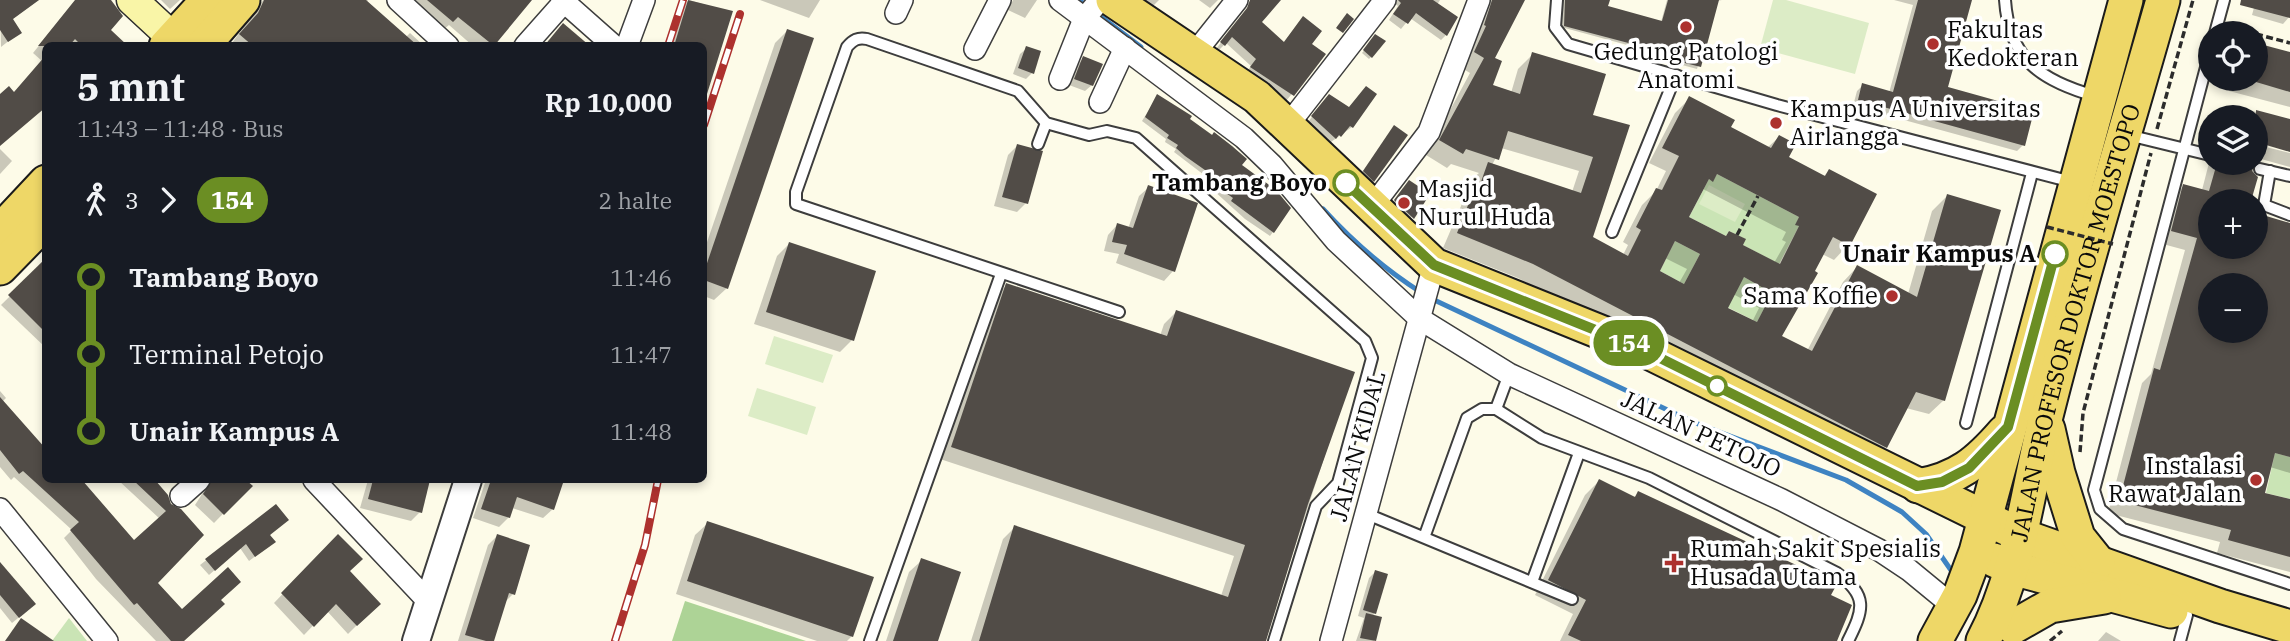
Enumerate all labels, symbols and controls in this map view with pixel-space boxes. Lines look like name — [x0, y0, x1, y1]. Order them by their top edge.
place label: Fakultas Kedokteran — [1947, 13, 2079, 73]
marker: Gedung Patologi Anatomi — [1678, 19, 1694, 35]
map controls — [2198, 21, 2268, 343]
button: locate — [2198, 21, 2268, 91]
place label: Gedung Patologi Anatomi — [1594, 35, 1778, 95]
marker: Fakultas Kedokteran — [1925, 36, 1941, 52]
text: 5 mnt — [77, 62, 185, 111]
text: Rp 10,000 — [545, 85, 672, 119]
place label: Kampus A Universitas Airlangga — [1790, 92, 2041, 152]
street label: JALAN PROFESOR DOKTOR MOESTOPO — [2002, 100, 2147, 545]
button: layers — [2198, 105, 2268, 175]
text: 11:43 – 11:48 · Bus — [77, 113, 284, 143]
marker: Kampus A Universitas Airlangga — [1768, 115, 1784, 131]
place label: Tambang Boyo — [1152, 166, 1327, 198]
marker: Tambang Boyo — [1333, 170, 1359, 196]
place label: Masjid Nurul Huda — [1418, 172, 1552, 232]
icon: walk — [77, 181, 115, 219]
icon: forward — [149, 181, 187, 219]
text: 154 — [211, 184, 254, 216]
text: 3 — [125, 185, 139, 215]
text: 2 halte — [599, 185, 672, 215]
button: + — [2198, 189, 2268, 259]
marker: Masjid Nurul Huda — [1396, 195, 1412, 211]
place label: Unair Kampus A — [1842, 237, 2036, 269]
marker: Unair Kampus A — [2042, 241, 2068, 267]
text: Tambang Boyo — [129, 260, 319, 294]
text: 11:46 — [610, 262, 672, 292]
button: − — [2198, 273, 2268, 343]
place label: Sama Koffie — [1743, 279, 1878, 311]
marker: Sama Koffie — [1884, 288, 1900, 304]
line badge: 154 — [1589, 320, 1669, 366]
text: 154 — [1607, 327, 1651, 359]
text: Terminal Petojo — [129, 337, 324, 371]
text: 11:47 — [610, 339, 672, 369]
street label: JALAN KIDAL — [1322, 367, 1392, 524]
unlabelled marker — [1707, 376, 1727, 396]
street label: JALAN PETOJO — [1616, 382, 1787, 484]
text: Unair Kampus A — [129, 414, 339, 448]
text: 11:48 — [610, 416, 672, 446]
place label: Instalasi Rawat Jalan — [2108, 449, 2242, 509]
marker: Instalasi Rawat Jalan — [2248, 472, 2264, 488]
place label: Rumah Sakit Spesialis Husada Utama — [1690, 532, 1941, 592]
marker: Rumah Sakit Spesialis Husada Utama — [1664, 553, 1684, 573]

